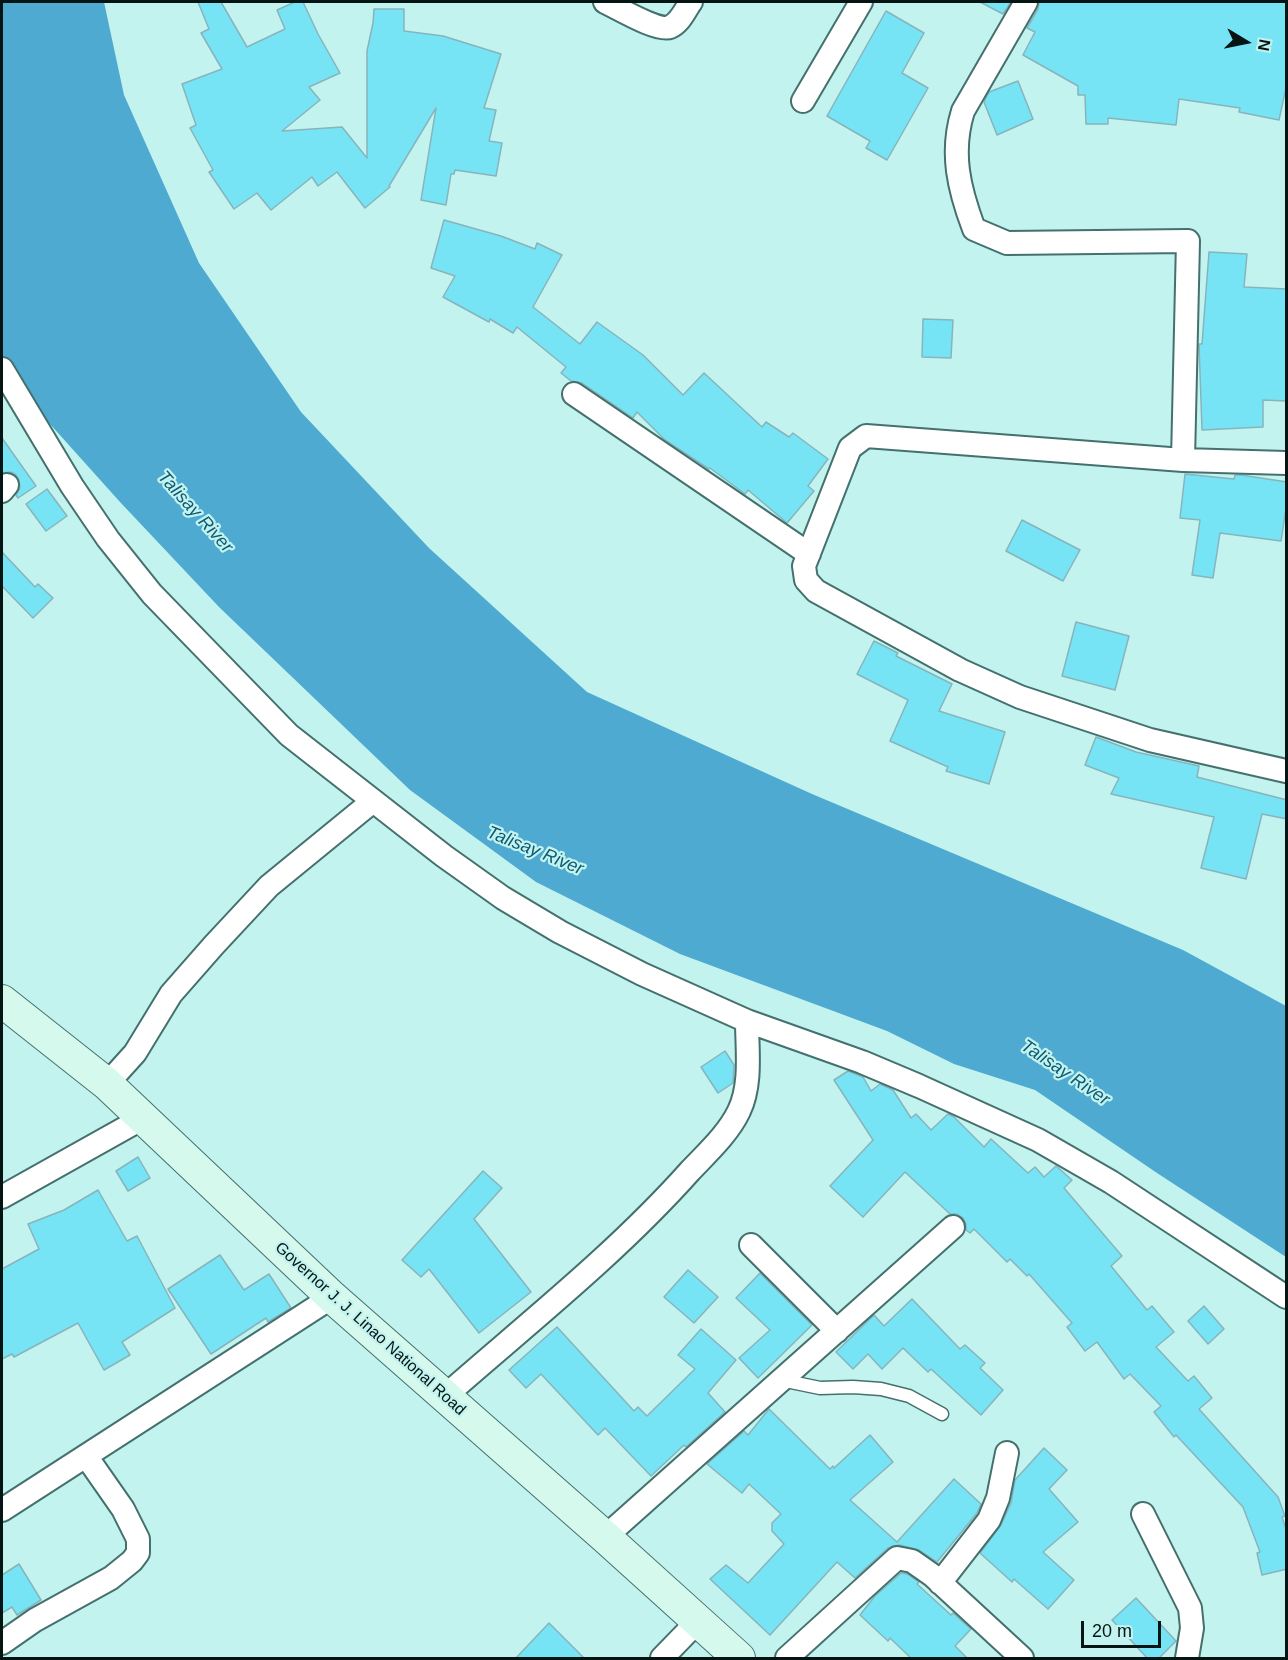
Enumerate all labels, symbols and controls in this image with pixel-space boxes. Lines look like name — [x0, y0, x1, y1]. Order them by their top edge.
north arrow — [1216, 12, 1276, 72]
text: N — [1255, 38, 1274, 52]
water label: Talisay River — [153, 467, 237, 557]
water label: Talisay River — [483, 822, 587, 880]
water label: Talisay River — [1017, 1035, 1113, 1111]
street label: Governor J. J. Linao National Road — [271, 1238, 469, 1420]
scale bar — [1084, 1609, 1164, 1647]
text: 20 m — [1092, 1621, 1132, 1641]

